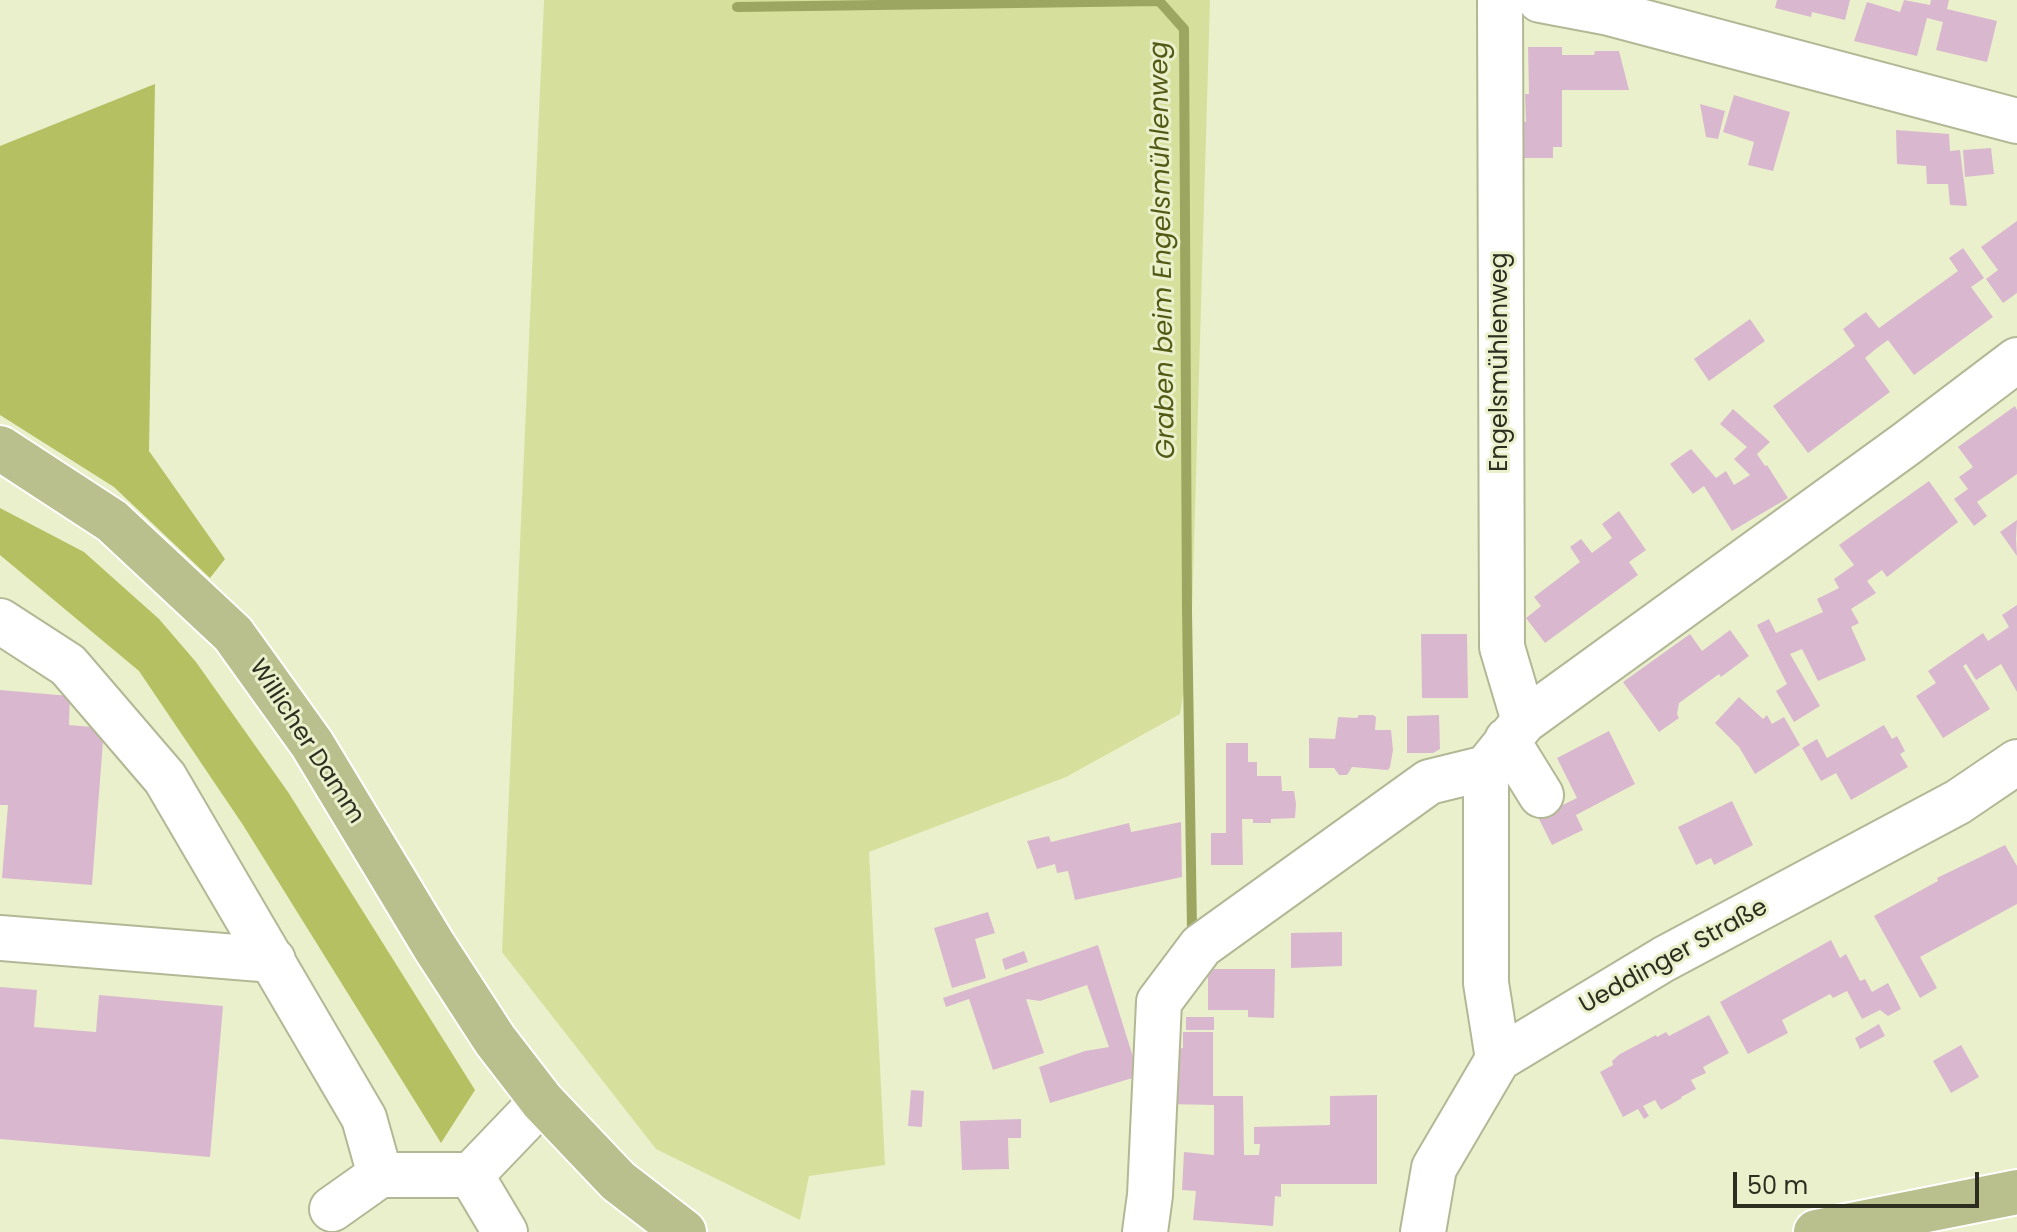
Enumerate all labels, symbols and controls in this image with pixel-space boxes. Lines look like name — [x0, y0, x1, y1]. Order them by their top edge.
water label: Graben beim Engelsmühlenweg — [1145, 41, 1183, 459]
street label: Engelsmühlenweg — [1487, 252, 1515, 472]
street label: Willicher Damm — [242, 655, 370, 829]
street label: Ueddinger Straße — [1575, 893, 1773, 1021]
scale bar — [1737, 1156, 1983, 1206]
text: 50 m — [1747, 1169, 1808, 1202]

